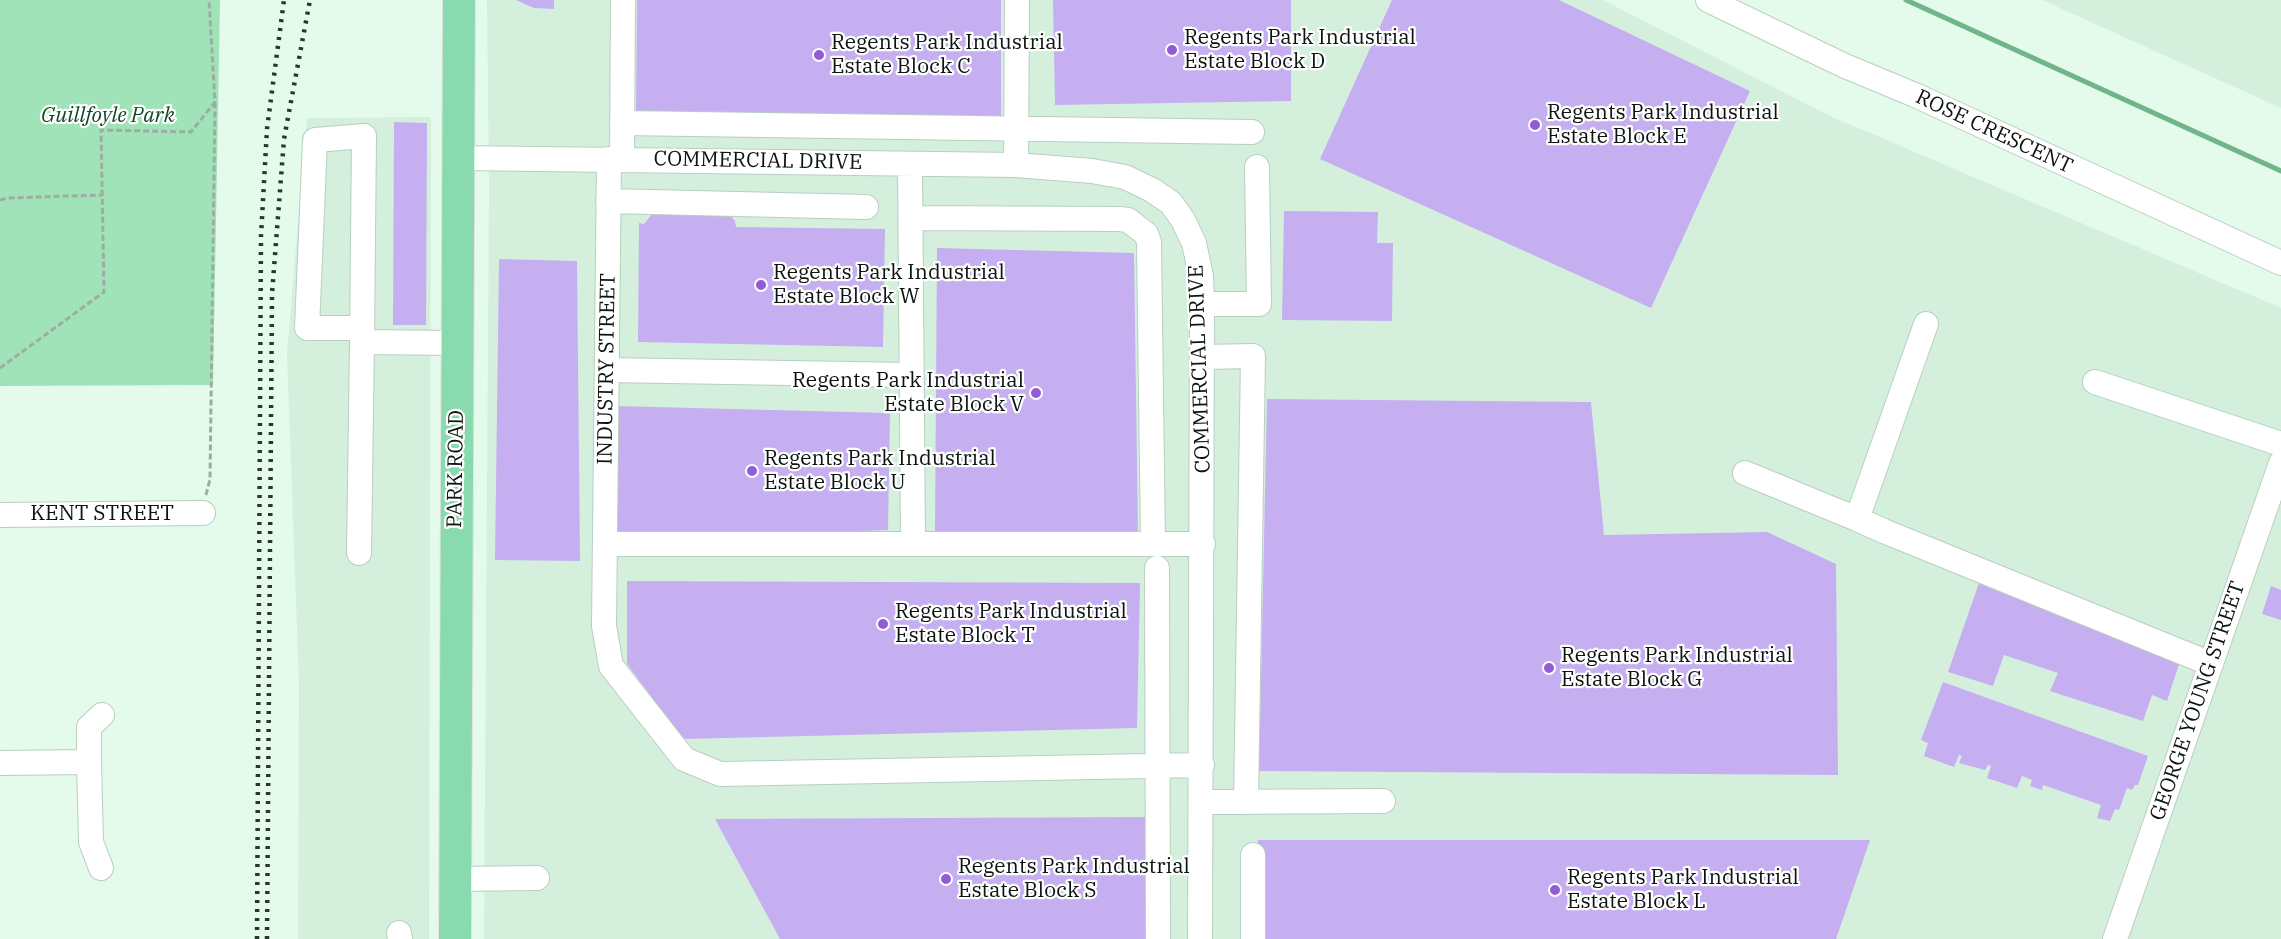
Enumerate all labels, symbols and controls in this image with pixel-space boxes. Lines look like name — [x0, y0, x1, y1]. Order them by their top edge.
place label: Regents Park Industrial Estate Block D — [1184, 25, 1416, 75]
place label: Regents Park Industrial Estate Block C — [831, 30, 1063, 80]
marker: Regents Park Industrial Estate Block D — [1165, 43, 1179, 57]
marker: Regents Park Industrial Estate Block C — [812, 48, 826, 62]
street label: ROSE CRESCENT — [1912, 85, 2076, 179]
place label: Regents Park Industrial Estate Block E — [1547, 100, 1779, 150]
park label: Guillfoyle Park — [41, 103, 175, 129]
marker: Regents Park Industrial Estate Block E — [1528, 118, 1542, 132]
street label: COMMERCIAL DRIVE — [653, 147, 863, 175]
place label: Regents Park Industrial Estate Block W — [773, 260, 1005, 310]
street label: COMMERCIAL DRIVE — [1184, 264, 1216, 474]
street label: INDUSTRY STREET — [593, 273, 621, 465]
marker: Regents Park Industrial Estate Block W — [754, 278, 768, 292]
place label: Regents Park Industrial Estate Block V — [792, 368, 1024, 418]
marker: Regents Park Industrial Estate Block V — [1029, 386, 1043, 400]
street label: PARK ROAD — [442, 410, 470, 528]
place label: Regents Park Industrial Estate Block U — [764, 446, 996, 496]
marker: Regents Park Industrial Estate Block U — [745, 464, 759, 478]
street label: KENT STREET — [30, 501, 174, 527]
street label: GEORGE YOUNG STREET — [2145, 578, 2251, 824]
place label: Regents Park Industrial Estate Block T — [895, 599, 1127, 649]
marker: Regents Park Industrial Estate Block T — [876, 617, 890, 631]
place label: Regents Park Industrial Estate Block G — [1561, 643, 1793, 693]
marker: Regents Park Industrial Estate Block G — [1542, 661, 1556, 675]
place label: Regents Park Industrial Estate Block S — [958, 854, 1190, 904]
place label: Regents Park Industrial Estate Block L — [1567, 865, 1799, 915]
marker: Regents Park Industrial Estate Block S — [939, 872, 953, 886]
marker: Regents Park Industrial Estate Block L — [1548, 883, 1562, 897]

